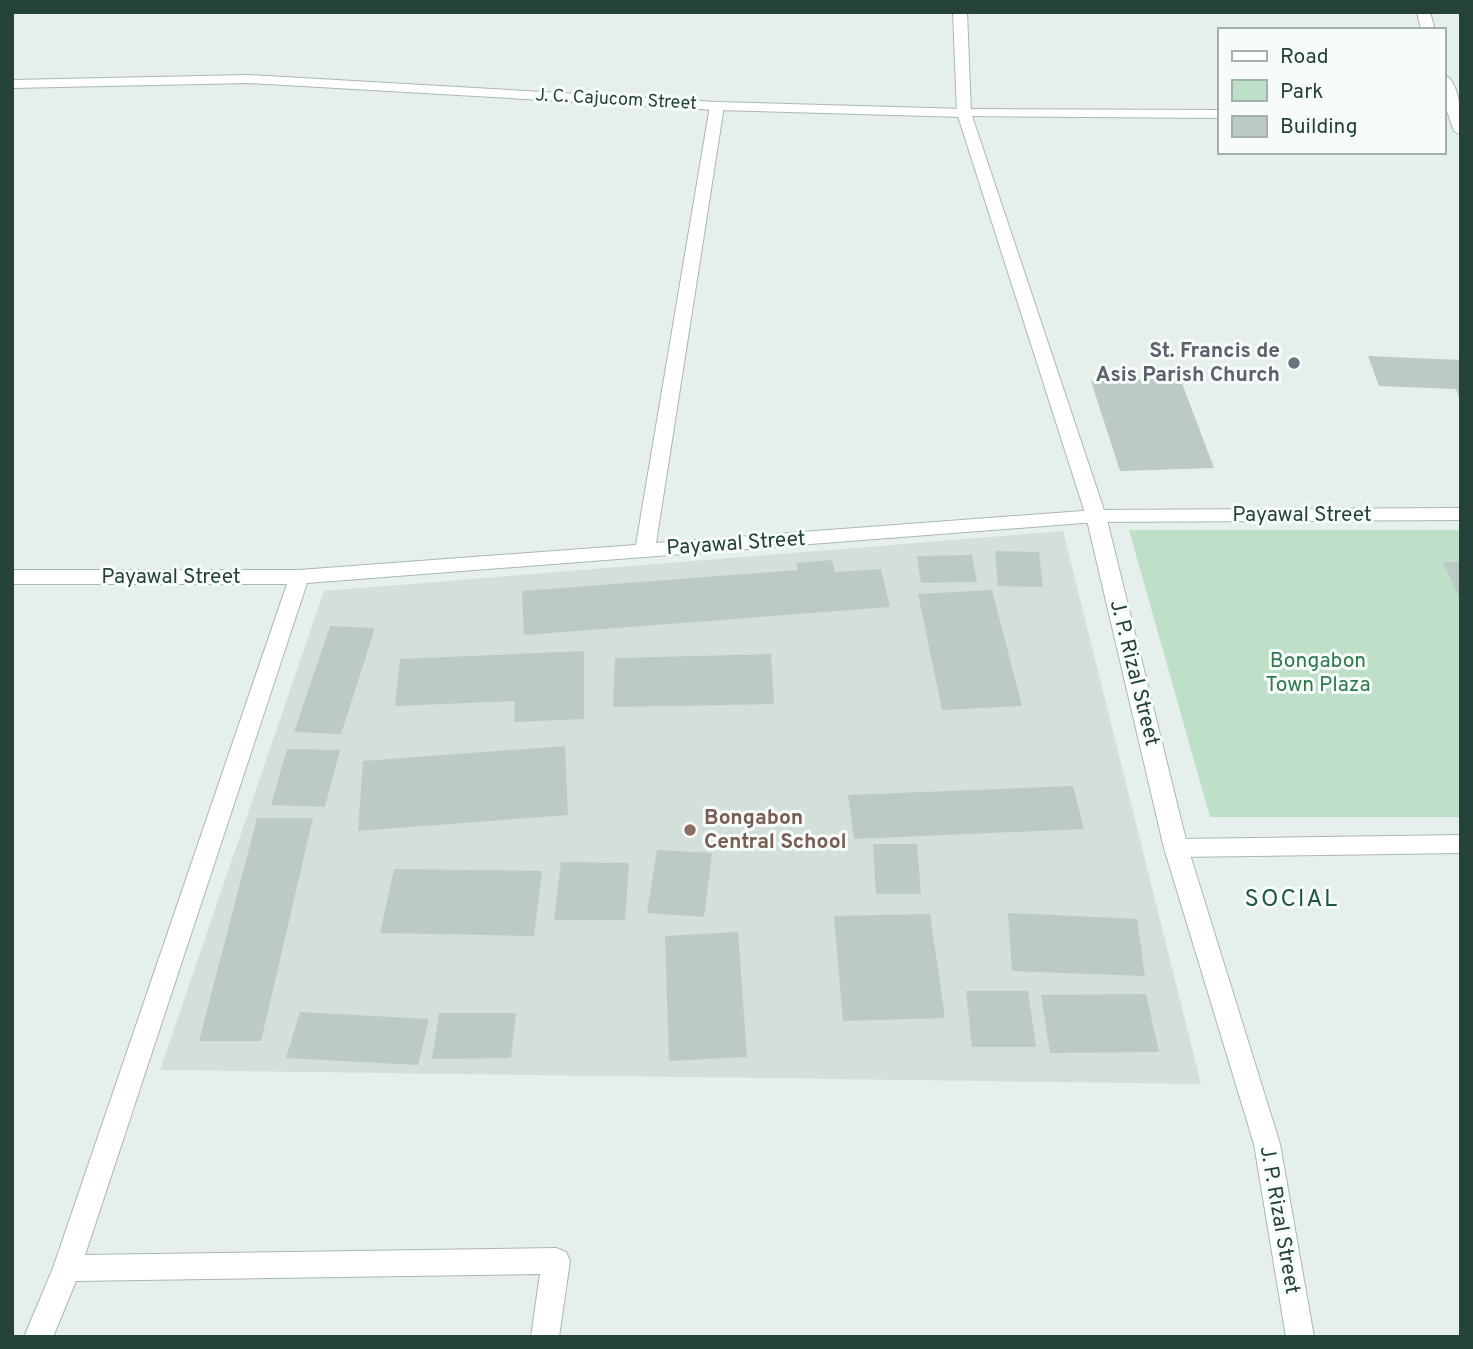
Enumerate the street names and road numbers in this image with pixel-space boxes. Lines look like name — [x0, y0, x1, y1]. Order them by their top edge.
street label: J. C. Cajucom Street — [535, 84, 697, 116]
street label: Payawal Street — [1232, 502, 1372, 529]
street label: Payawal Street — [666, 526, 806, 562]
street label: Payawal Street — [101, 564, 241, 591]
street label: J. P. Rizal Street — [1103, 597, 1165, 749]
street label: J. P. Rizal Street — [1253, 1144, 1305, 1296]

